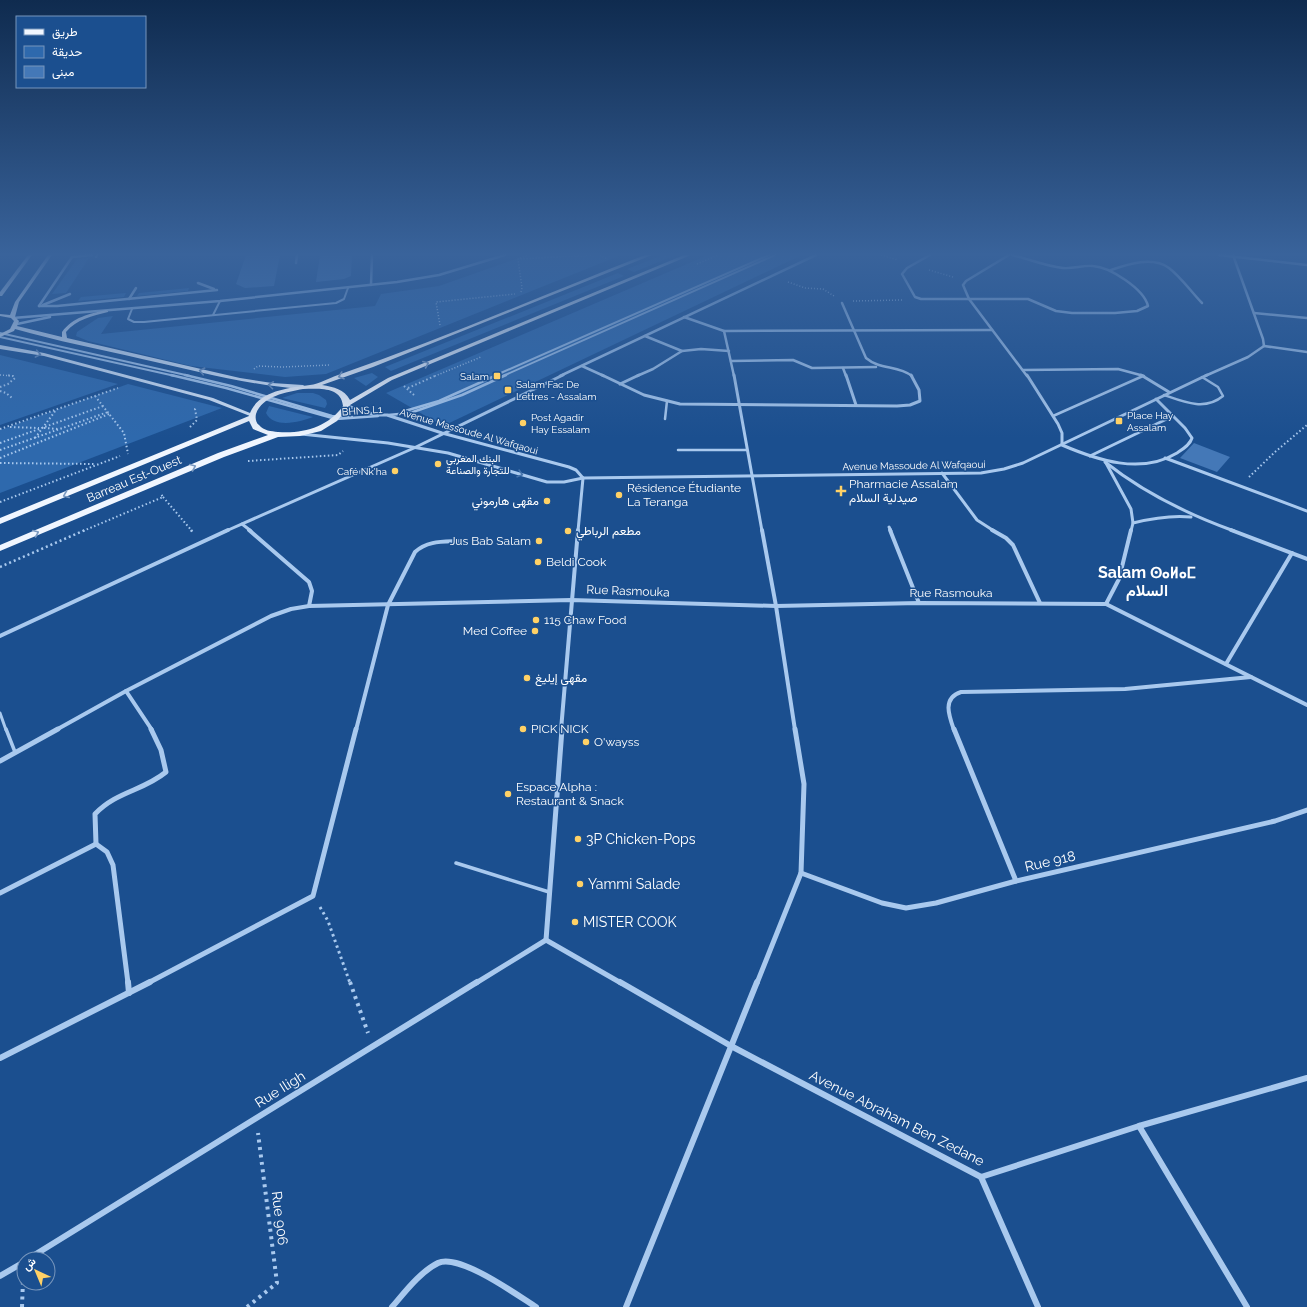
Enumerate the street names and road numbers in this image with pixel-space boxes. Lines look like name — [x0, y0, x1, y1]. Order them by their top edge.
street label: BHNS L1 — [341, 404, 383, 417]
street label: Avenue Massoude Al Wafqaoui — [398, 406, 539, 457]
street label: Barreau Est-Ouest — [84, 453, 184, 505]
street label: Avenue Massoude Al Wafqaoui — [842, 459, 986, 472]
street label: Rue Rasmouka — [586, 583, 670, 599]
street label: Rue Rasmouka — [909, 586, 993, 600]
street label: Rue 918 — [1023, 847, 1077, 875]
street label: Rue Iligh — [252, 1067, 308, 1111]
street label: Avenue Abraham Ben Zedane — [807, 1067, 987, 1169]
street label: Rue 906 — [269, 1190, 291, 1246]

